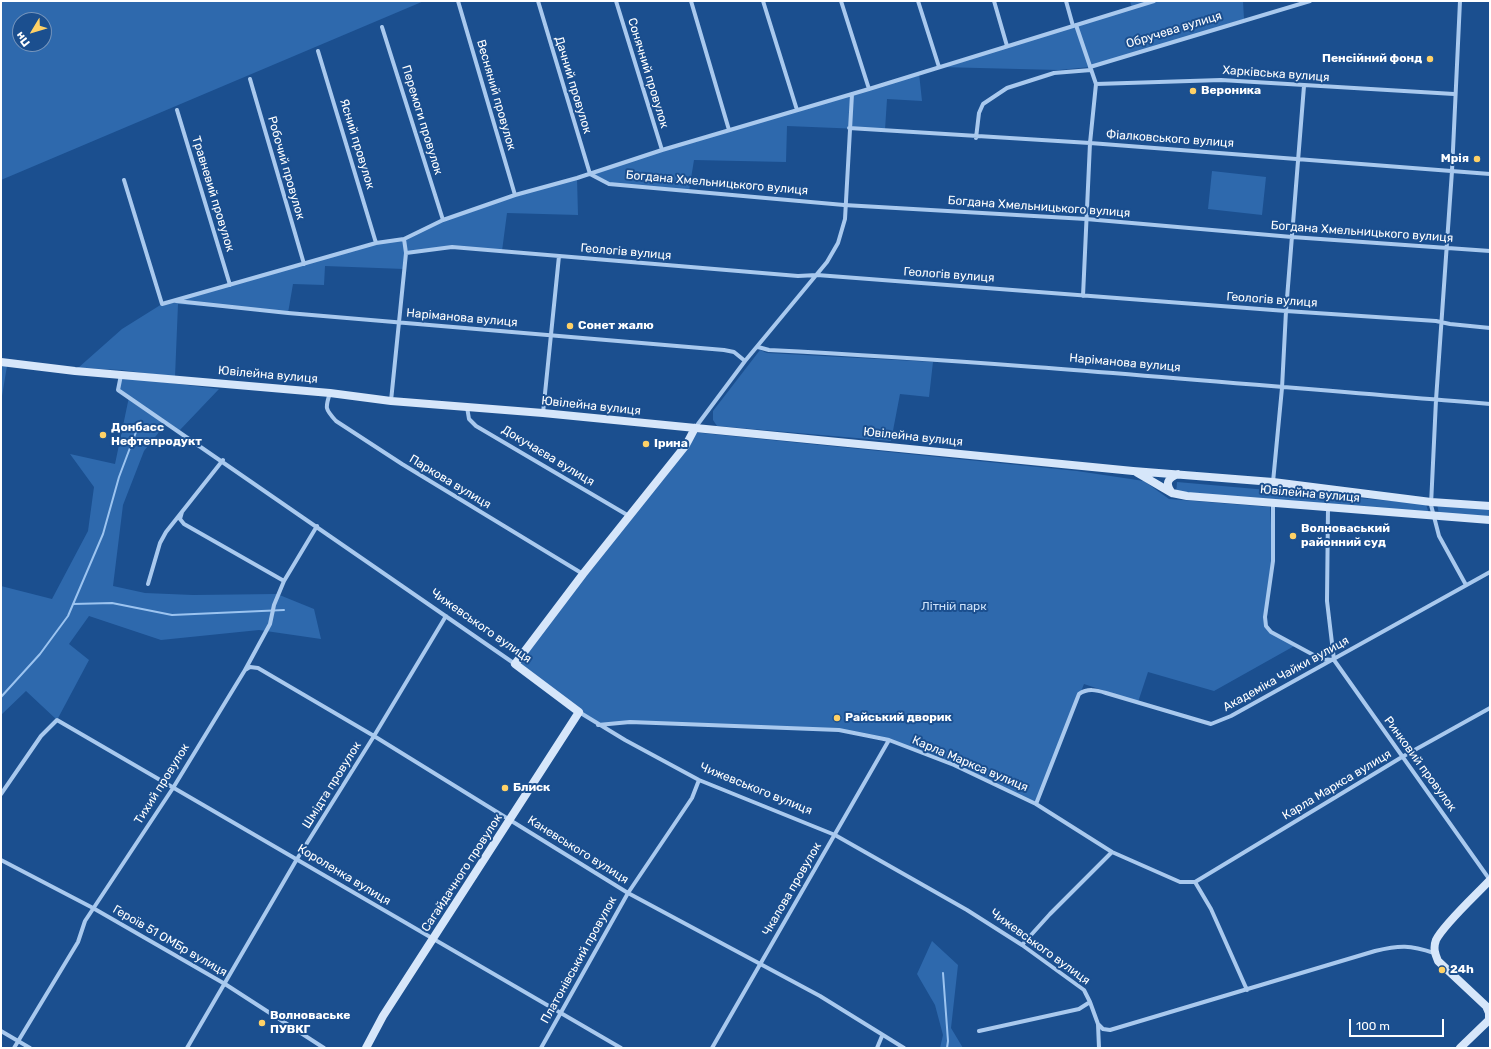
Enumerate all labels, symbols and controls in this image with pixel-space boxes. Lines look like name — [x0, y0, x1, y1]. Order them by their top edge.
street label: Обручева вулиця — [1124, 9, 1224, 51]
north arrow — [12, 12, 52, 52]
street label: Сонячний провулок — [624, 16, 672, 130]
text: Пн — [13, 29, 33, 49]
street label: Дачний провулок — [551, 35, 595, 135]
street label: Весняний провулок — [473, 38, 519, 152]
place label: Пенсійний фонд — [1322, 52, 1422, 66]
marker: Пенсійний фонд — [1425, 54, 1435, 64]
street label: Перемоги провулок — [398, 63, 446, 177]
street label: Харківська вулиця — [1222, 63, 1330, 85]
place label: Вероника — [1201, 84, 1261, 98]
marker: Вероника — [1188, 86, 1198, 96]
street label: Ясний провулок — [336, 97, 378, 191]
street label: Робочий провулок — [264, 115, 308, 221]
street label: Фіалковського вулиця — [1106, 127, 1234, 151]
street label: Травневий провулок — [189, 134, 237, 254]
place label: Мрія — [1441, 152, 1469, 166]
marker: Мрія — [1472, 154, 1482, 164]
street label: Богдана Хмельницького вулиця — [625, 168, 809, 198]
street label: Богдана Хмельницького вулиця — [947, 193, 1131, 221]
street label: Богдана Хмельницького вулиця — [1270, 218, 1454, 246]
street label: Геологів вулиця — [580, 241, 672, 263]
street label: Геологів вулиця — [903, 265, 995, 285]
street label: Геологів вулиця — [1226, 290, 1318, 310]
street label: Наріманова вулиця — [406, 306, 518, 330]
place label: Сонет жалю — [578, 319, 654, 333]
marker: Сонет жалю — [565, 321, 575, 331]
street label: Наріманова вулиця — [1069, 351, 1181, 375]
street label: Ювілейна вулиця — [218, 363, 318, 387]
street label: Ювілейна вулиця — [540, 394, 642, 418]
place label: Донбасс Нефтепродукт — [111, 421, 202, 449]
street label: Докучаєва вулиця — [499, 423, 597, 489]
street label: Ювілейна вулиця — [862, 425, 964, 449]
marker: Донбасс Нефтепродукт — [98, 430, 108, 440]
place label: Ірина — [654, 437, 688, 451]
marker: Ірина — [641, 439, 651, 449]
street label: Паркова вулиця — [407, 452, 493, 512]
street label: Ювілейна вулиця — [1260, 482, 1360, 506]
place label: Волноваський районний суд — [1301, 522, 1390, 550]
marker: Волноваський районний суд — [1288, 531, 1298, 541]
street label: Чижевського вулиця — [428, 586, 534, 666]
park label: Літній парк — [921, 600, 987, 614]
street label: Академіка Чайки вулиця — [1221, 633, 1351, 715]
place label: Райський дворик — [845, 711, 952, 725]
marker: Райський дворик — [832, 713, 842, 723]
street label: Ринковий провулок — [1381, 714, 1459, 814]
street label: Карла Маркса вулиця — [910, 733, 1030, 795]
street label: Шмідта провулок — [299, 739, 365, 831]
street label: Тихий провулок — [131, 741, 193, 827]
street label: Карла Маркса вулиця — [1280, 747, 1394, 823]
street label: Чижевського вулиця — [698, 760, 814, 818]
place label: Блиск — [513, 781, 550, 795]
marker: Блиск — [500, 783, 510, 793]
street label: Сагайдачного провулок — [419, 811, 505, 935]
street label: Каневського вулиця — [525, 813, 631, 887]
street label: Чкалова провулок — [759, 840, 825, 938]
street label: Короленка вулиця — [295, 841, 393, 909]
street label: Платонівський провулок — [538, 894, 620, 1026]
street label: Героїв 51 ОМБр вулиця — [110, 902, 230, 980]
street label: Чижевського вулиця — [987, 906, 1093, 988]
place label: 24h — [1450, 963, 1474, 977]
marker: 24h — [1437, 965, 1447, 975]
place label: Волноваське ПУВКГ — [270, 1009, 350, 1037]
scale bar — [1351, 1011, 1446, 1037]
marker: Волноваське ПУВКГ — [257, 1018, 267, 1028]
text: 100 m — [1356, 1019, 1390, 1033]

